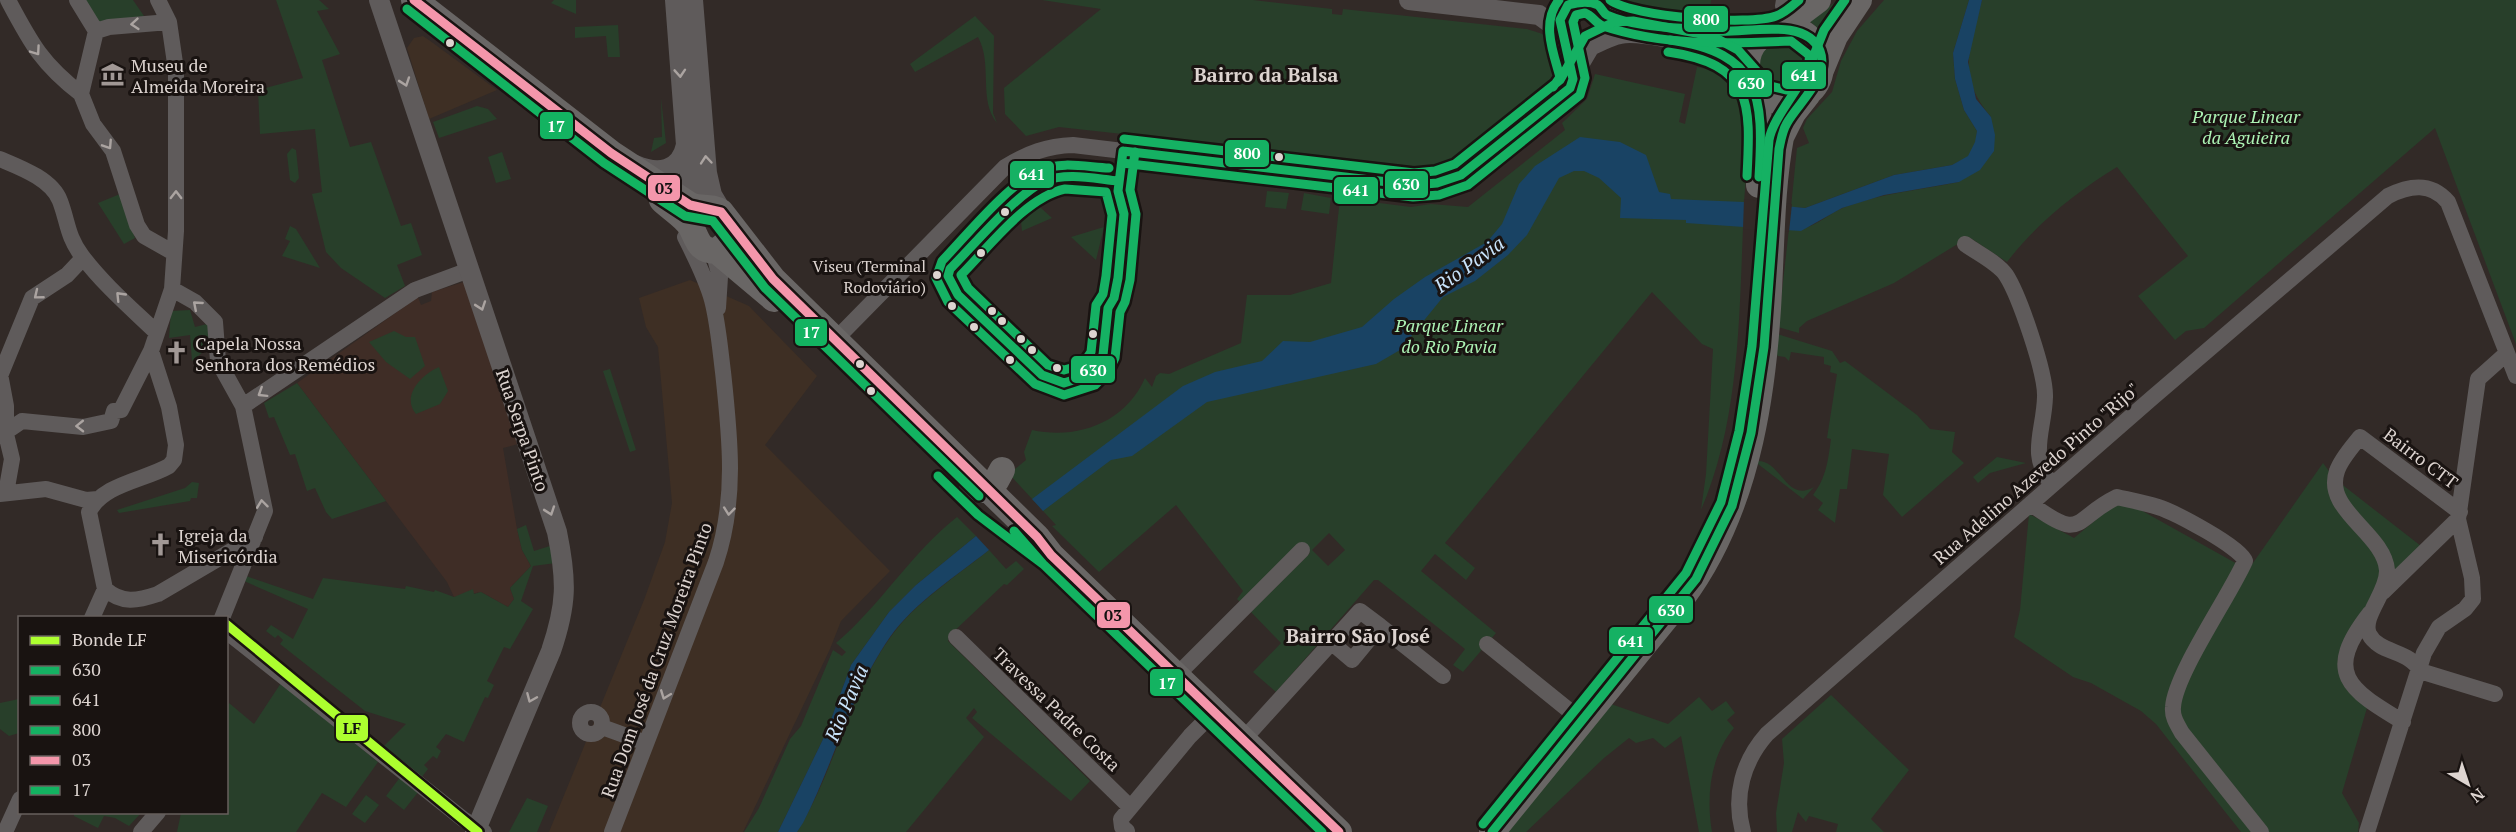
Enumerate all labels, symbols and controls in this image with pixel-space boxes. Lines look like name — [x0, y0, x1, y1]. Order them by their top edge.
line badge: 800 — [1683, 5, 1729, 33]
text: 800 — [1692, 8, 1720, 30]
one-way arrow — [130, 18, 139, 31]
unlabelled marker — [444, 37, 456, 49]
one-way arrow — [29, 44, 40, 55]
place label: Museu de Almeida Moreira — [131, 53, 265, 98]
district label: Bairro da Balsa — [1194, 61, 1338, 88]
line badge: 641 — [1781, 61, 1827, 90]
museum icon: Museu de Almeida Moreira — [100, 62, 126, 88]
text: 641 — [1790, 64, 1818, 86]
one-way arrow — [674, 69, 687, 78]
line badge: 630 — [1728, 69, 1773, 98]
text: 630 — [1737, 72, 1765, 94]
one-way arrow — [397, 76, 410, 87]
park label: Parque Linear da Aguieira — [2191, 104, 2301, 149]
line badge: 17 — [539, 111, 574, 140]
text: 17 — [547, 115, 565, 137]
one-way arrow — [101, 139, 112, 150]
line badge: 800 — [1224, 139, 1270, 168]
text: 800 — [1233, 142, 1261, 164]
unlabelled marker — [1273, 151, 1285, 163]
one-way arrow — [700, 156, 713, 165]
line badge: 641 — [1009, 160, 1055, 189]
text: 641 — [1018, 163, 1046, 185]
line badge: 630 — [1384, 170, 1429, 199]
text: 630 — [1392, 173, 1420, 195]
line badge: 03 — [647, 174, 681, 202]
line badge: 641 — [1333, 176, 1379, 205]
text: 03 — [655, 177, 673, 199]
text: 641 — [1342, 179, 1370, 201]
one-way arrow — [170, 190, 182, 199]
unlabelled marker — [999, 206, 1011, 218]
water label: Rio Pavia — [1428, 229, 1509, 299]
unlabelled marker — [975, 247, 987, 259]
place label: Viseu (Terminal Rodoviário) — [813, 255, 926, 298]
marker: Viseu (Terminal Rodoviário) — [931, 269, 943, 281]
one-way arrow — [34, 287, 45, 298]
one-way arrow — [116, 292, 127, 303]
one-way arrow — [474, 300, 486, 311]
unlabelled marker — [946, 300, 958, 312]
one-way arrow — [193, 301, 204, 312]
unlabelled marker — [986, 305, 998, 317]
park label: Parque Linear do Rio Pavia — [1394, 313, 1504, 358]
unlabelled marker — [996, 315, 1008, 327]
line badge: 17 — [794, 318, 828, 347]
text: 17 — [802, 321, 820, 343]
unlabelled marker — [968, 321, 980, 333]
unlabelled marker — [1087, 328, 1099, 340]
place label: Capela Nossa Senhora dos Remédios — [195, 331, 375, 376]
unlabelled marker — [1015, 333, 1027, 345]
church icon: Capela Nossa Senhora dos Remédios — [164, 340, 190, 366]
unlabelled marker — [1026, 344, 1038, 356]
unlabelled marker — [1004, 354, 1016, 366]
line badge: 630 — [1070, 355, 1116, 384]
unlabelled marker — [854, 358, 866, 370]
text: 630 — [1079, 359, 1107, 381]
unlabelled marker — [1051, 362, 1063, 374]
street label: Rua Serpa Pinto — [491, 366, 555, 494]
street label: Rua Adelino Azevedo Pinto "Rijo" — [1928, 377, 2144, 569]
unlabelled marker — [865, 385, 877, 397]
one-way arrow — [258, 386, 268, 398]
one-way arrow — [75, 420, 84, 432]
street label: Bairro CTT — [2379, 422, 2463, 494]
one-way arrow — [257, 500, 269, 509]
one-way arrow — [543, 505, 556, 516]
one-way arrow — [723, 507, 736, 516]
street label: Rua Dom José da Cruz Moreira Pinto — [595, 519, 717, 801]
place label: Igreja da Misericórdia — [178, 523, 278, 568]
church icon: Igreja da Misericórdia — [147, 532, 173, 558]
line badge: 630 — [1648, 595, 1694, 624]
text: 630 — [1657, 599, 1685, 621]
line badge: 03 — [1096, 601, 1131, 629]
text: 03 — [1104, 604, 1122, 626]
legend — [18, 616, 228, 814]
district label: Bairro São José — [1286, 622, 1430, 649]
line badge: 641 — [1608, 626, 1654, 655]
text: Bonde LF — [72, 627, 147, 651]
text: 641 — [1617, 630, 1645, 652]
street label: Travessa Padre Costa — [988, 642, 1126, 776]
text: 630 — [72, 657, 101, 681]
water label: Rio Pavia — [817, 661, 874, 746]
line badge: 17 — [1149, 668, 1184, 697]
text: 17 — [1158, 672, 1176, 694]
text: 641 — [72, 687, 101, 711]
one-way arrow — [660, 689, 672, 700]
one-way arrow — [526, 692, 538, 703]
line badge: LF — [335, 714, 369, 742]
text: 800 — [72, 717, 101, 741]
text: LF — [343, 717, 361, 739]
text: 03 — [72, 747, 91, 771]
north arrow — [2438, 754, 2498, 814]
text: 17 — [72, 777, 91, 801]
text: N — [2466, 783, 2489, 808]

